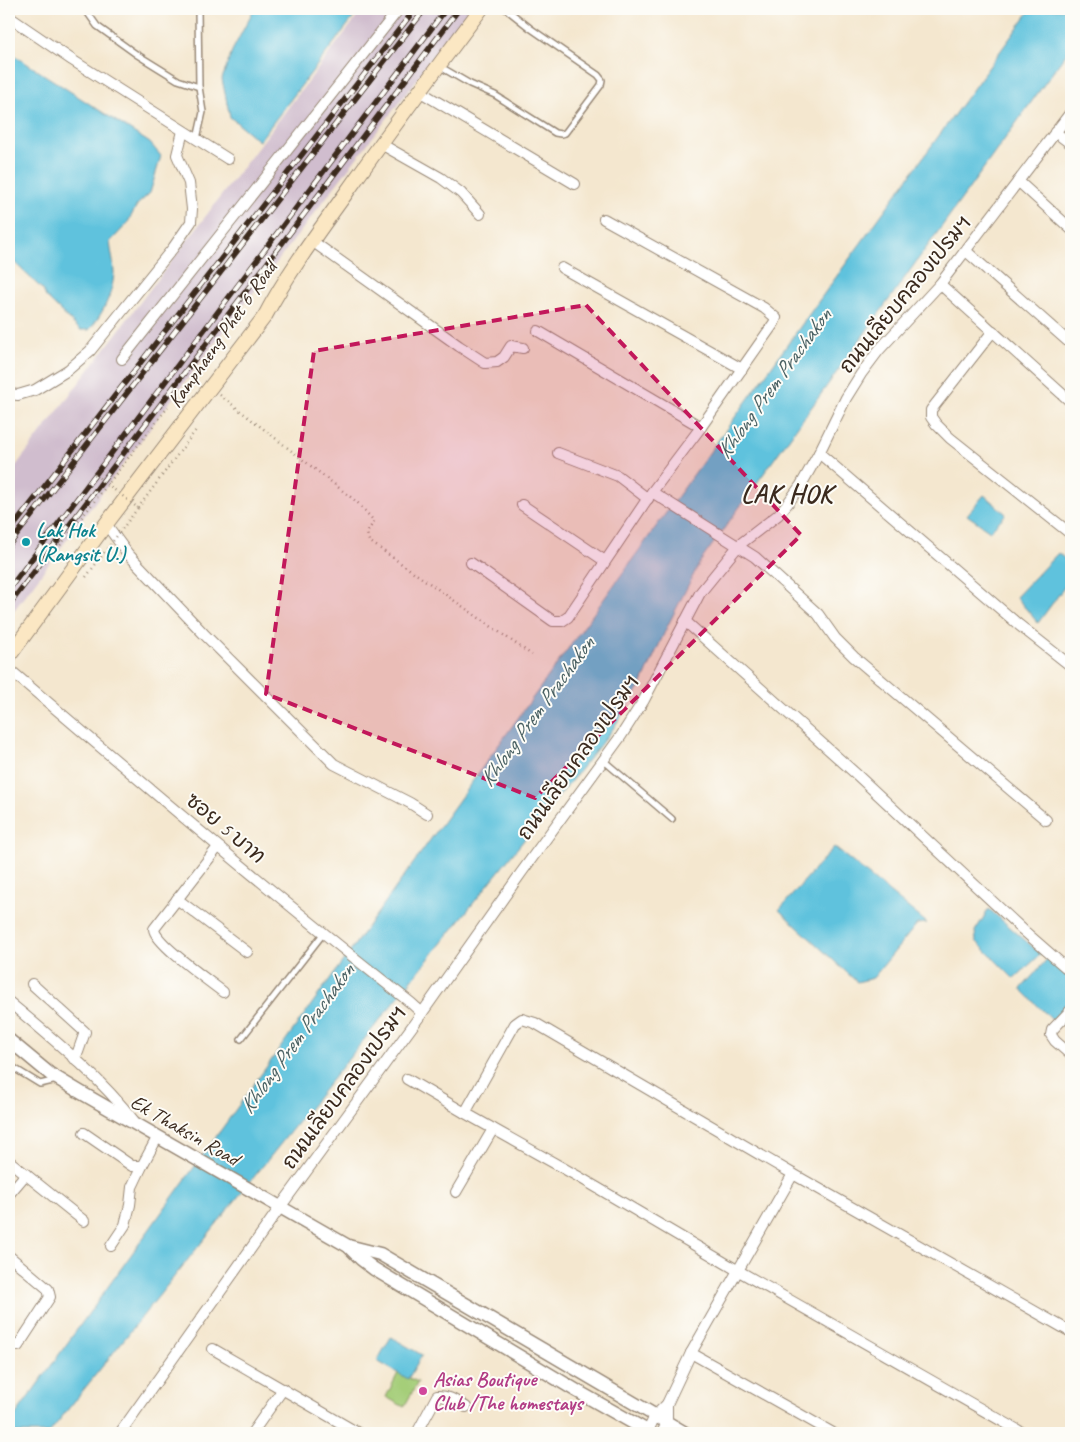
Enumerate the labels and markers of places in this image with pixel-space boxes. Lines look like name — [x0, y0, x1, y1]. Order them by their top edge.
place label: Lak Hok (Rangsit U.) — [36, 517, 128, 567]
marker: Lak Hok (Rangsit U.) — [20, 536, 32, 548]
place label: Asias Boutique Club /The homestays — [433, 1366, 585, 1416]
marker: Asias Boutique Club /The homestays — [417, 1385, 429, 1397]

